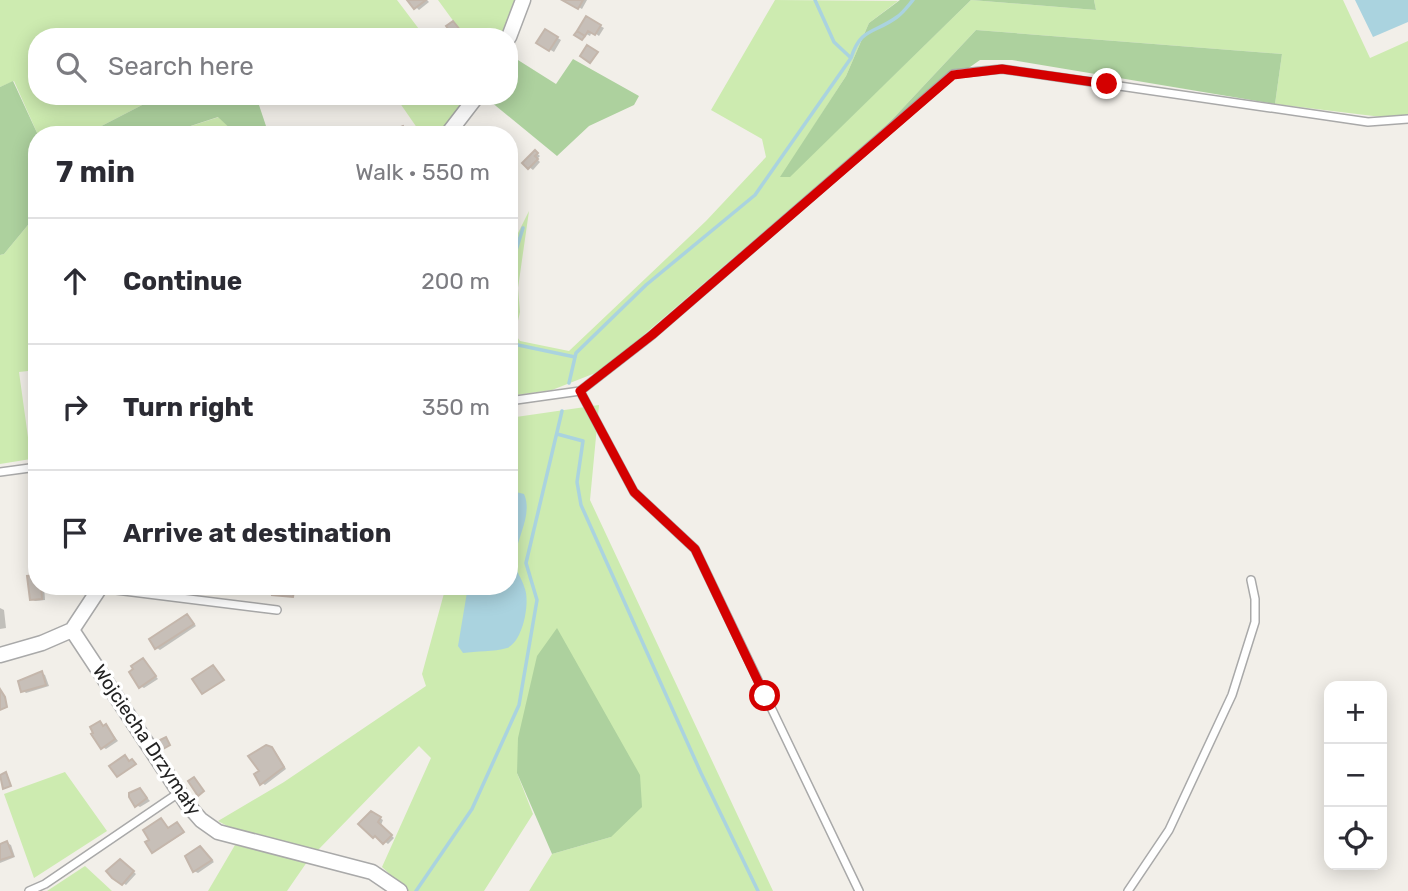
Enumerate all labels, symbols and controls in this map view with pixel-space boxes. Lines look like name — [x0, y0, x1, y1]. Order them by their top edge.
search box — [28, 28, 518, 105]
icon: search — [52, 48, 90, 86]
text: Search here — [108, 51, 254, 82]
route end — [1091, 68, 1122, 99]
text: 7 min — [56, 154, 135, 190]
text: Walk · 550 m — [355, 158, 490, 186]
icon: ahead — [56, 262, 94, 300]
text: Continue — [123, 266, 242, 297]
text: 200 m — [421, 267, 490, 295]
icon: right — [56, 388, 94, 426]
text: Turn right — [123, 392, 253, 423]
text: 350 m — [422, 393, 490, 421]
icon: arrive — [56, 514, 94, 552]
text: Arrive at destination — [123, 518, 391, 549]
street label: Wojciecha Drzymały — [88, 660, 206, 820]
route start — [749, 680, 780, 711]
map controls — [1324, 681, 1387, 870]
button: + — [1324, 681, 1387, 744]
button: − — [1324, 744, 1387, 807]
button: locate — [1324, 807, 1387, 870]

